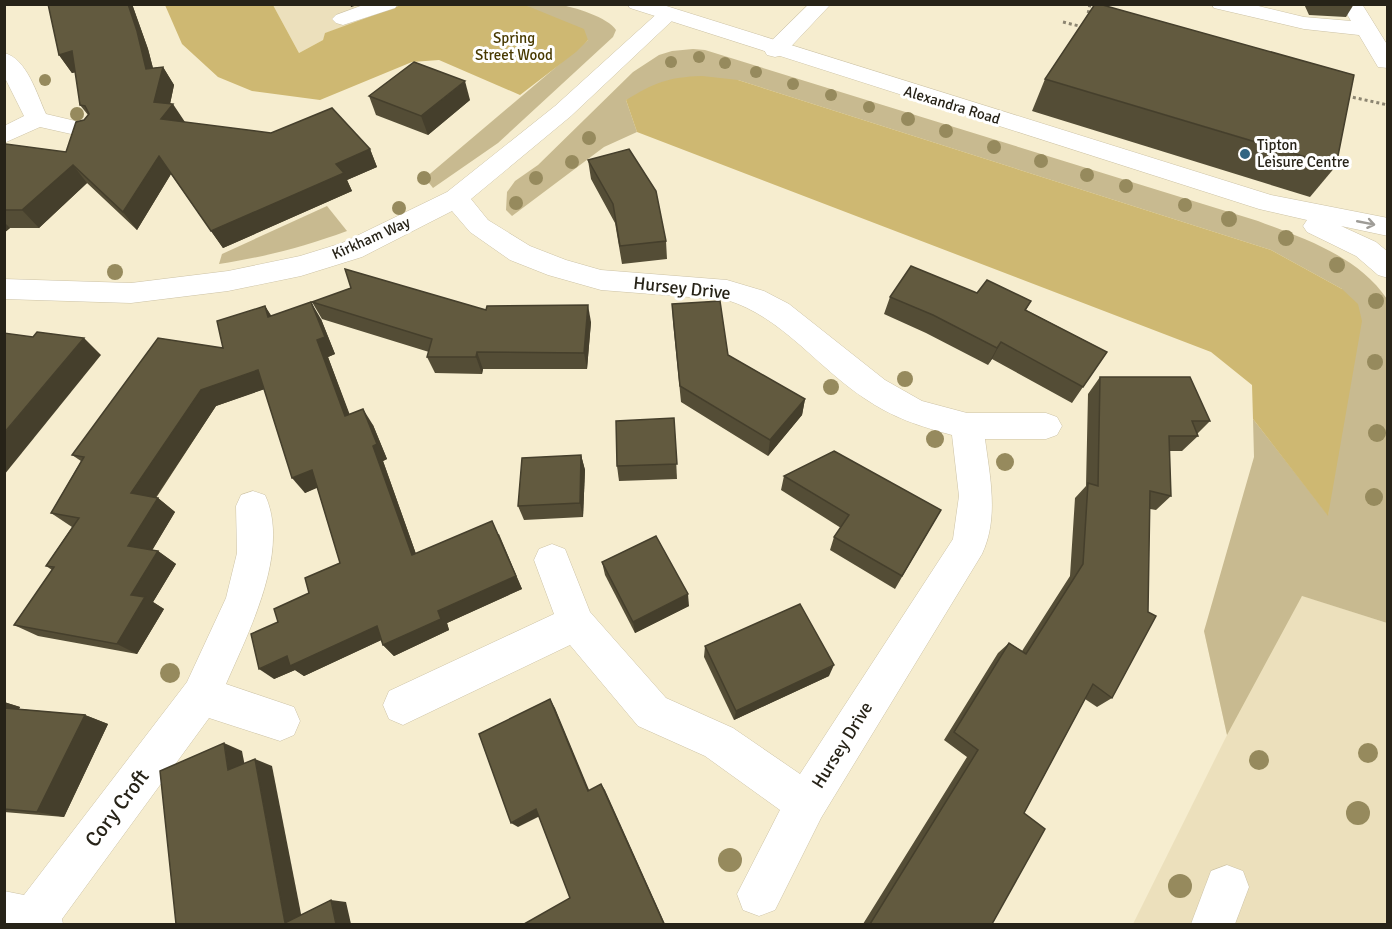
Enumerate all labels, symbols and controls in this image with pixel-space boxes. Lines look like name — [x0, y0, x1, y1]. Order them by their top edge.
park label: Spring Street Wood — [475, 29, 553, 64]
street label: Alexandra Road — [902, 82, 1002, 128]
place label: Tipton Leisure Centre — [1257, 136, 1349, 171]
marker: Tipton Leisure Centre — [1238, 147, 1252, 161]
street label: Kirkham Way — [329, 213, 413, 263]
one-way arrow — [1356, 218, 1376, 229]
street label: Hursey Drive — [632, 272, 732, 304]
street label: Hursey Drive — [807, 698, 877, 792]
street label: Cory Croft — [79, 764, 155, 852]

